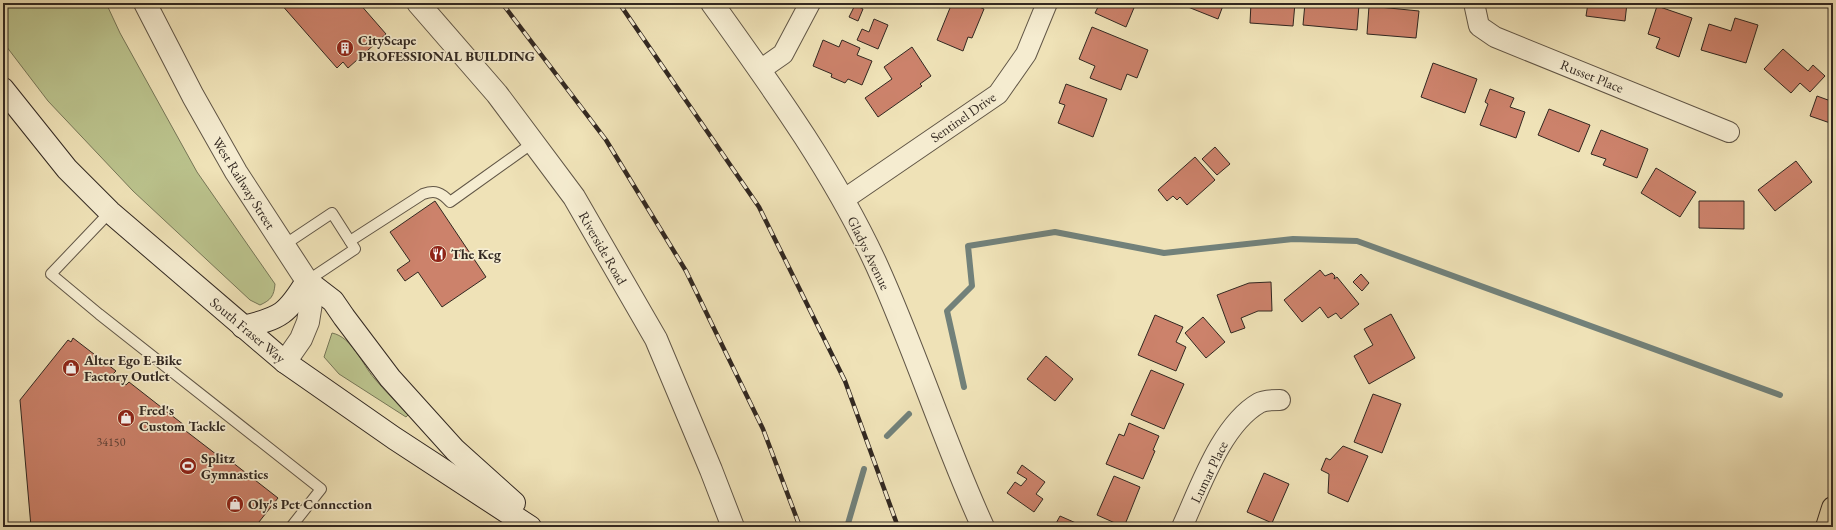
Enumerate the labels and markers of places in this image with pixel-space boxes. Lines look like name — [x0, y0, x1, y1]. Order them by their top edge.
place label: CityScape PROFESSIONAL BUILDING — [358, 31, 535, 65]
building icon: CityScape PROFESSIONAL BUILDING — [335, 38, 355, 58]
restaurant icon: The Keg — [428, 244, 448, 264]
place label: The Keg — [451, 245, 502, 263]
place label: Alter Ego E-Bike Factory Outlet — [83, 351, 182, 385]
shop icon: Alter Ego E-Bike Factory Outlet — [61, 358, 81, 378]
place label: Fred's Custom Tackle — [139, 401, 226, 435]
shop icon: Fred's Custom Tackle — [116, 408, 136, 428]
place label: Splitz Gymnastics — [201, 449, 268, 483]
sports icon: Splitz Gymnastics — [178, 456, 198, 476]
shop icon: Oly's Pet Connection — [225, 494, 245, 514]
place label: Oly's Pet Connection — [248, 495, 372, 513]

